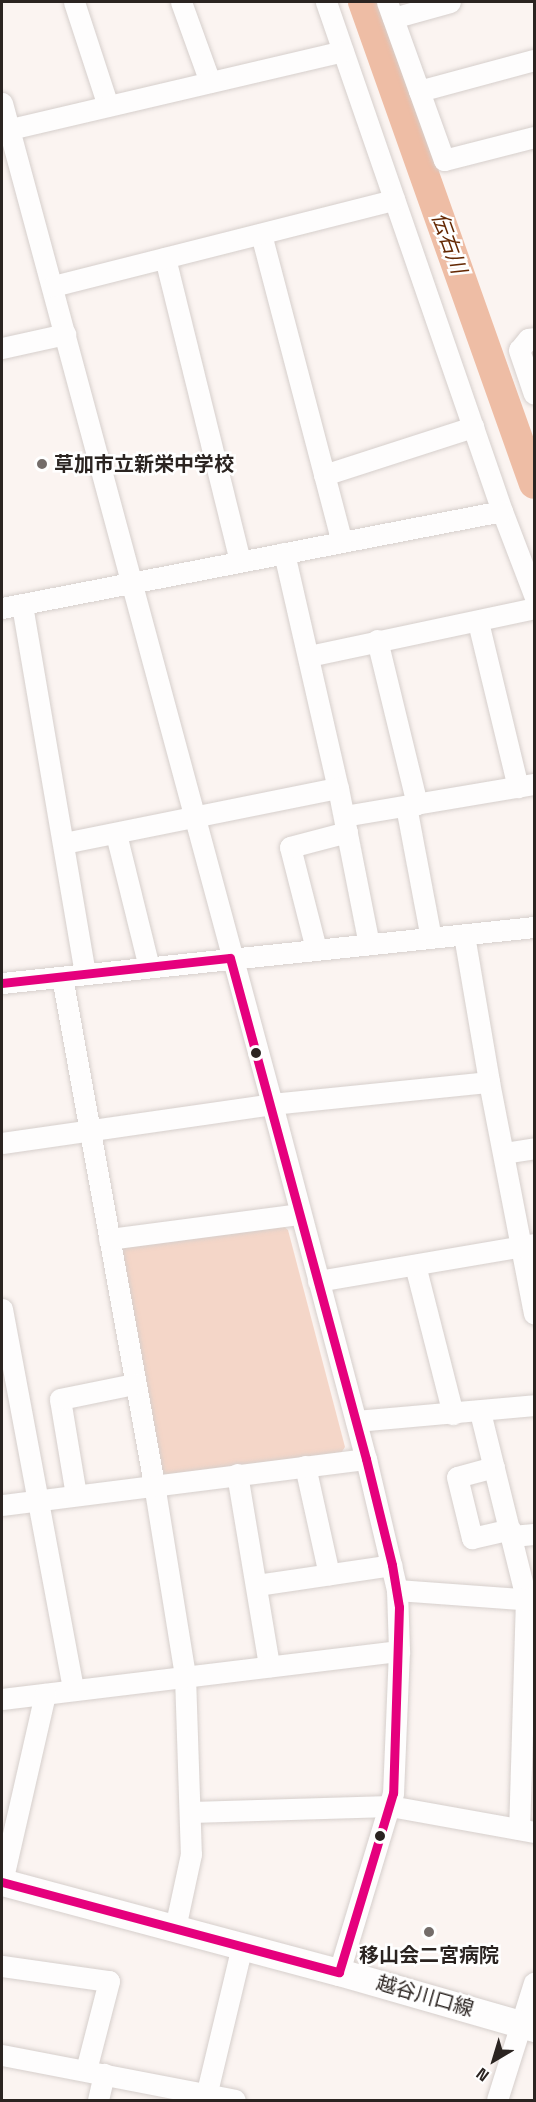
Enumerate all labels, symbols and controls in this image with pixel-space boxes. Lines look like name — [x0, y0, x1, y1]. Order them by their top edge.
water label: 伝右川 — [426, 209, 472, 277]
place label: 草加市立新栄中学校 — [54, 452, 234, 476]
marker: 草加市立新栄中学校 — [35, 457, 49, 471]
unlabelled marker — [250, 1047, 262, 1059]
unlabelled marker — [374, 1830, 386, 1842]
marker: 移山会二宮病院 — [420, 1923, 438, 1941]
place label: 移山会二宮病院 — [359, 1943, 499, 1967]
street label: 越谷川口線 — [374, 1971, 476, 2021]
north arrow — [464, 2030, 524, 2090]
text: N — [472, 2063, 493, 2086]

